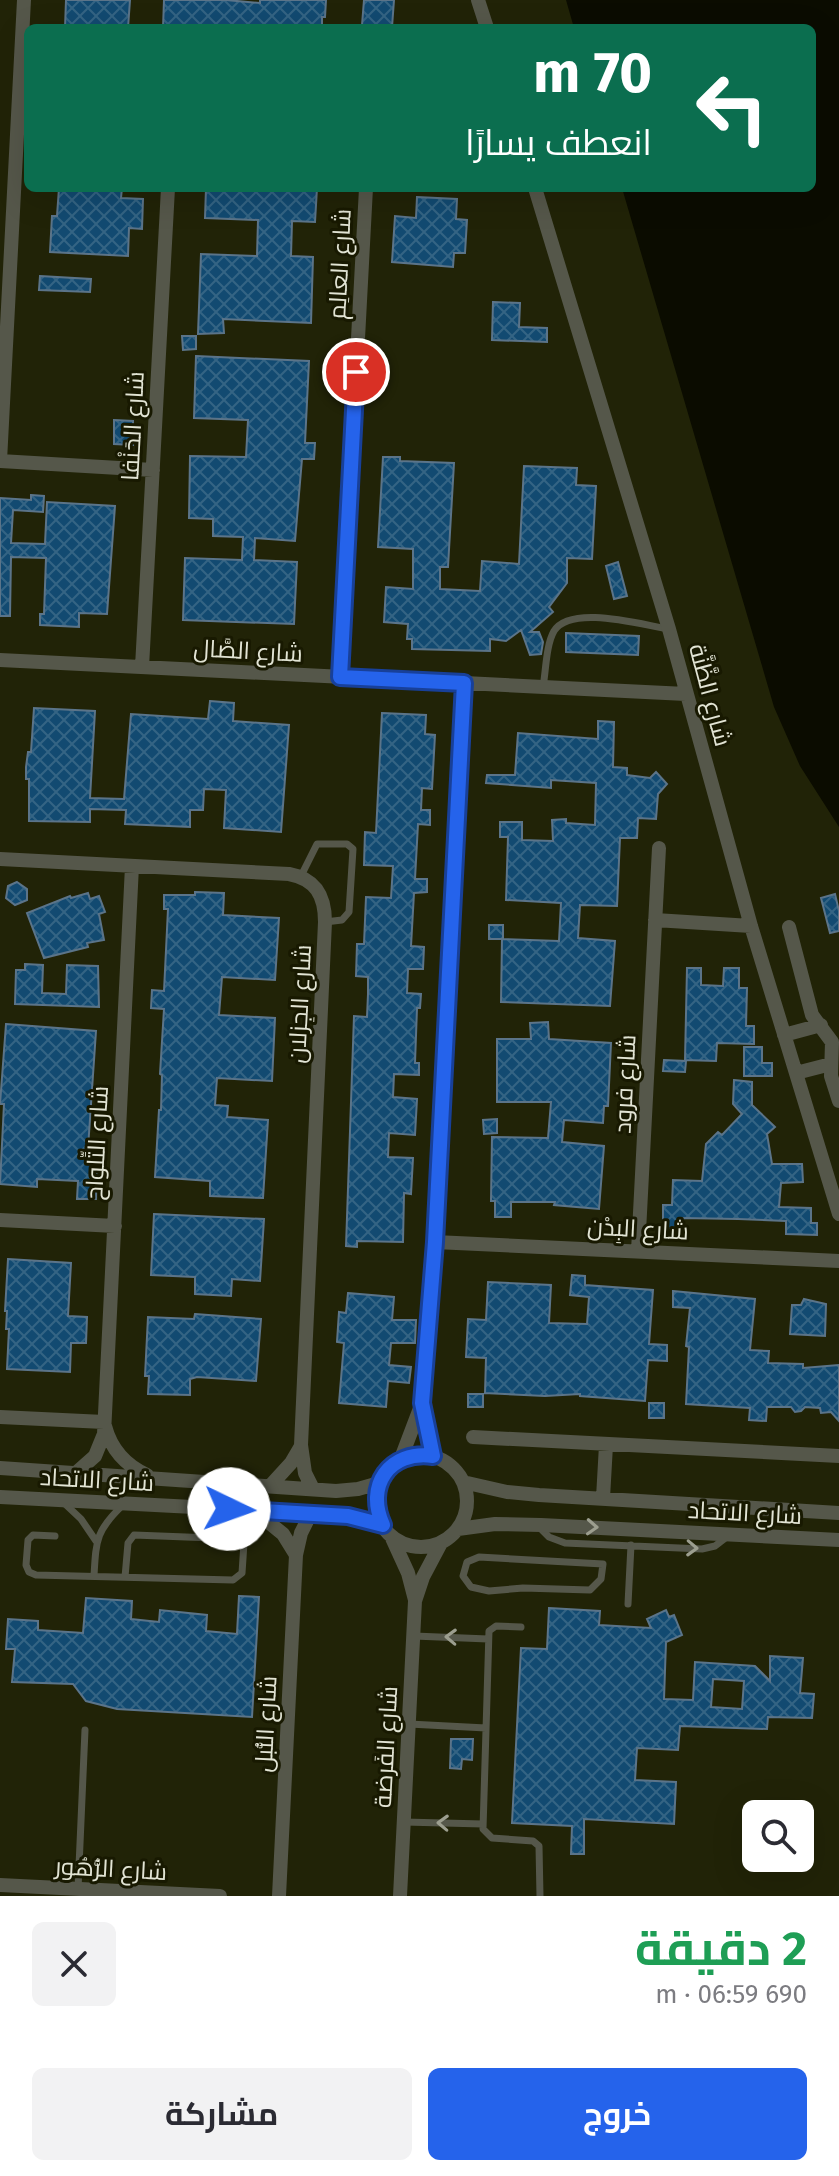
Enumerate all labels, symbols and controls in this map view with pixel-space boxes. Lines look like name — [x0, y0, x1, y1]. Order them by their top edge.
text: 70 m — [533, 40, 652, 107]
icon: left — [680, 56, 784, 160]
text: انعطف يسارًا — [465, 121, 652, 165]
street label: شارع العالِم — [323, 208, 359, 320]
pin — [322, 338, 390, 406]
icon: arrive — [334, 350, 378, 394]
street label: شارع الحَنْفا — [116, 370, 152, 482]
street label: شارع الصَّال — [193, 634, 303, 670]
street label: شارع الظَّنَّة — [681, 641, 738, 750]
street label: شارع الجِزلان — [283, 944, 319, 1064]
street label: شارع فرود — [608, 1034, 644, 1134]
street label: شارع التِّلواح — [77, 1085, 116, 1201]
street label: شارع البِدْن — [586, 1212, 690, 1248]
street label: شارع الاتحاد — [39, 1463, 155, 1499]
position arrow — [187, 1467, 271, 1551]
street label: شارع الاتحاد — [687, 1496, 803, 1532]
one-way arrow — [586, 1518, 599, 1535]
one-way arrow — [686, 1540, 699, 1557]
one-way arrow — [444, 1629, 457, 1646]
street label: شارع النُّبل — [249, 1675, 285, 1773]
street label: شارع الفَرضة — [369, 1685, 405, 1809]
map controls — [742, 1800, 814, 1872]
button: search — [742, 1800, 814, 1872]
one-way arrow — [436, 1815, 449, 1832]
street label: شارع الزُّهُور — [52, 1852, 168, 1888]
text: 2 دقيقة — [635, 1920, 807, 1978]
button: close — [32, 1922, 116, 2006]
text: 690 m · 06:59 — [655, 1979, 807, 2010]
button: مشاركة — [32, 2068, 412, 2160]
button: خروج — [428, 2068, 807, 2160]

